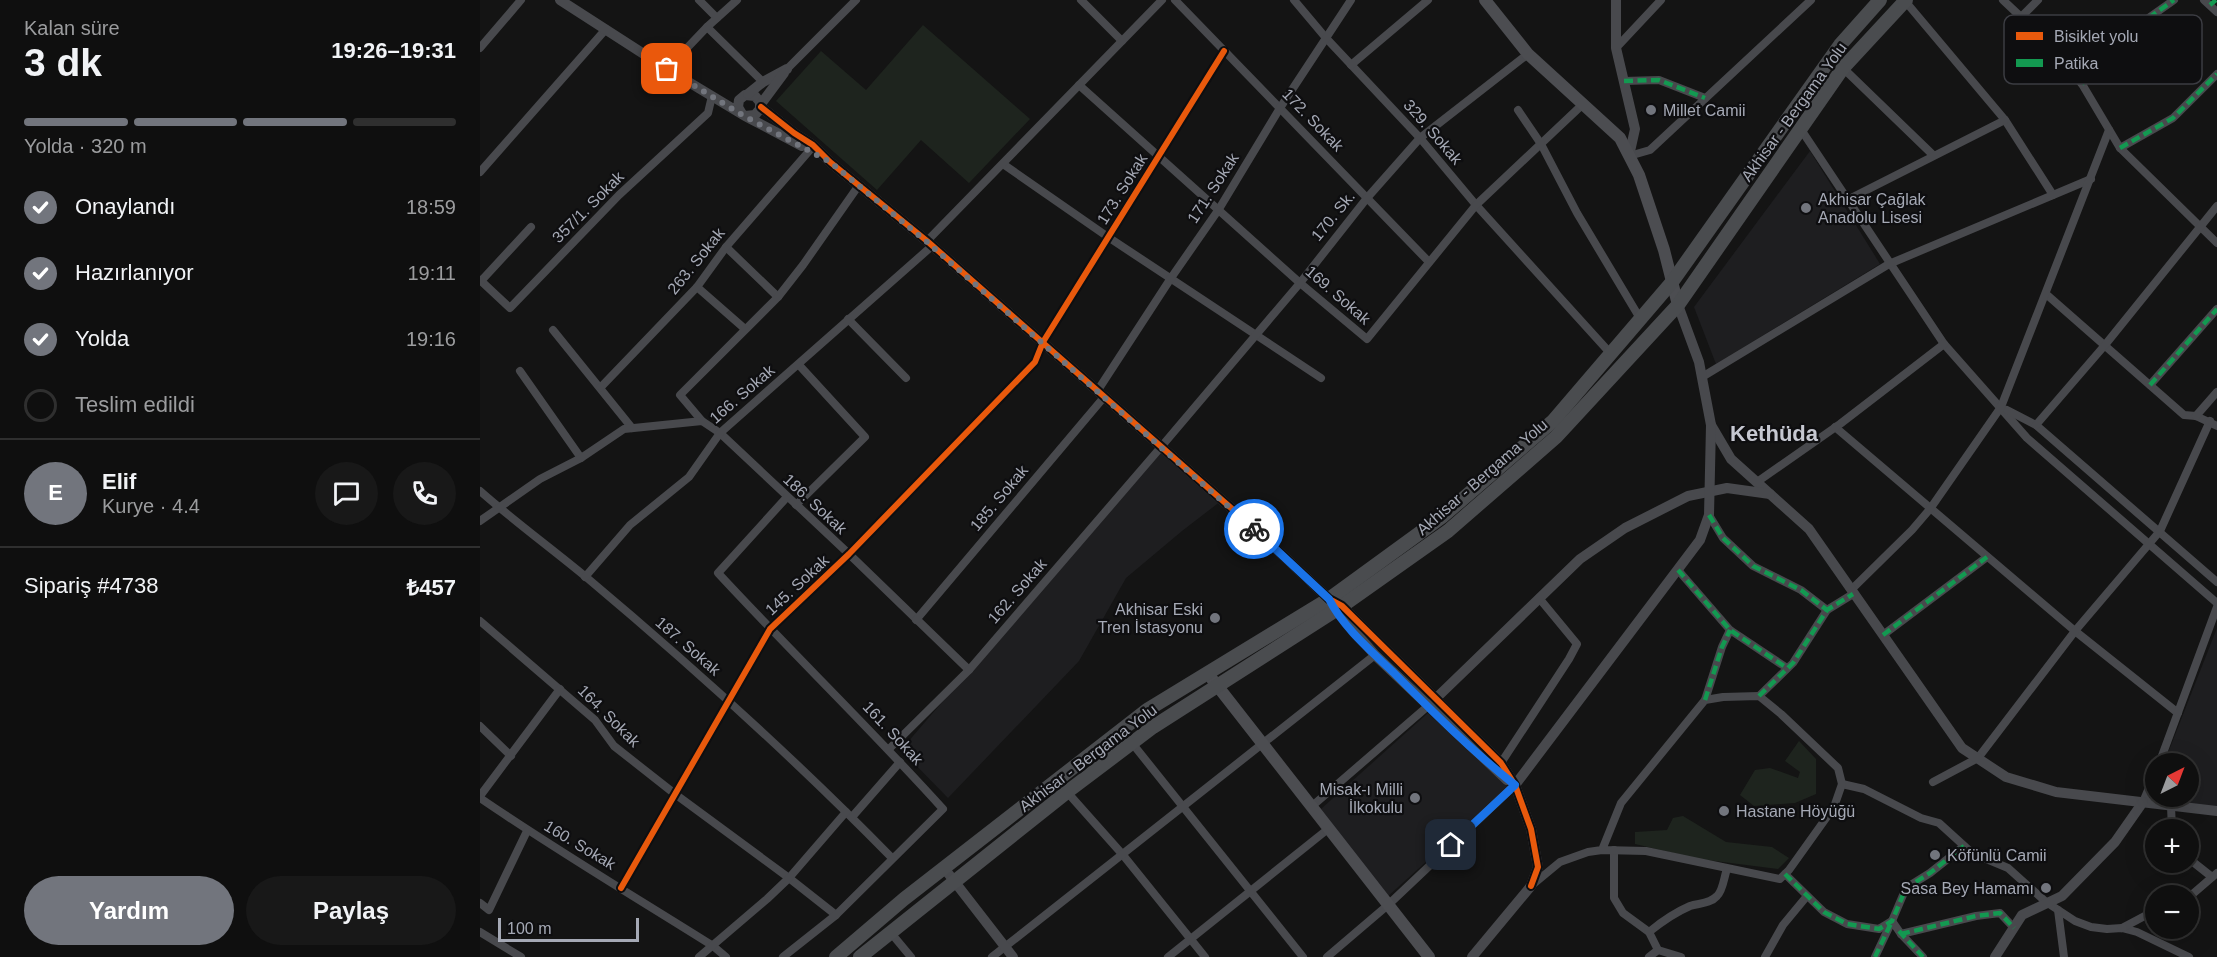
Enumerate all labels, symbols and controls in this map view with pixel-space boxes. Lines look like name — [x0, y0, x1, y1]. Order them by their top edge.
legend — [2004, 15, 2202, 84]
text: Kalan süre — [24, 17, 120, 39]
text: Bisiklet yolu — [2054, 28, 2138, 45]
text: 19:26–19:31 — [331, 38, 456, 63]
street label: Akhisar - Bergama Yolu — [1738, 39, 1850, 185]
text: 3 dk — [24, 41, 102, 84]
pin — [641, 43, 692, 94]
icon: bag — [650, 52, 683, 85]
text: Patika — [2054, 55, 2099, 72]
street label: 172. Sokak — [1279, 85, 1348, 155]
street label: 329. Sokak — [1400, 96, 1466, 169]
place label: Millet Camii — [1663, 102, 1746, 119]
marker: Millet Camii — [1644, 103, 1658, 117]
text: Yolda · 320 m — [24, 135, 147, 157]
street label: 171. Sokak — [1184, 149, 1242, 226]
street label: 173. Sokak — [1094, 150, 1151, 227]
street label: 357/1. Sokak — [549, 167, 628, 246]
street label: 170. Sk. — [1308, 188, 1358, 244]
icon: check — [24, 191, 57, 224]
place label: Akhisar Çağlak Anadolu Lisesi — [1818, 191, 1927, 226]
text: Onaylandı — [75, 194, 175, 219]
text: 18:59 — [406, 196, 456, 218]
marker: Akhisar Çağlak Anadolu Lisesi — [1799, 201, 1813, 215]
street label: 263. Sokak — [664, 224, 728, 297]
icon: check — [24, 257, 57, 290]
text: Hazırlanıyor — [75, 260, 194, 285]
text: 19:11 — [407, 262, 456, 284]
street label: 169. Sokak — [1302, 262, 1375, 328]
icon: check — [24, 323, 57, 356]
text: Yolda — [75, 326, 129, 351]
text: 19:16 — [406, 328, 456, 350]
street label: 166. Sokak — [706, 361, 779, 427]
text: Teslim edildi — [75, 392, 195, 417]
street label: Akhisar - Bergama Yolu — [1413, 416, 1551, 538]
district label: Kethüda — [1730, 421, 1819, 446]
street label: 185. Sokak — [967, 461, 1032, 534]
button: chat — [315, 462, 378, 525]
button: phone — [393, 462, 456, 525]
text: Elif — [102, 469, 136, 494]
street label: 186. Sokak — [780, 470, 851, 538]
text: E — [48, 480, 63, 505]
text: Kurye · 4.4 — [102, 495, 200, 517]
courier — [1224, 499, 1284, 559]
icon: bike — [1238, 513, 1271, 546]
street label: 145. Sokak — [762, 551, 833, 619]
street label: 162. Sokak — [984, 554, 1050, 627]
text: Sipariş #4738 — [24, 573, 159, 598]
text: ₺457 — [407, 575, 456, 600]
place label: Akhisar Eski Tren İstasyonu — [1098, 601, 1203, 636]
marker: Akhisar Eski Tren İstasyonu — [1208, 611, 1222, 625]
street label: 187. Sokak — [652, 613, 725, 679]
street label: 164. Sokak — [575, 682, 644, 751]
street label: 161. Sokak — [859, 698, 927, 769]
street label: Akhisar - Bergama Yolu — [1016, 701, 1160, 815]
north arrow — [2145, 753, 2199, 807]
map controls — [2145, 753, 2199, 939]
place label: Misak-ı Milli İlkokulu — [1319, 781, 1403, 816]
marker: Misak-ı Milli İlkokulu — [1408, 791, 1422, 805]
place label: Hastane Höyüğü — [1736, 803, 1855, 820]
marker: Hastane Höyüğü — [1717, 804, 1731, 818]
street label: 160. Sokak — [541, 817, 620, 873]
pin — [1425, 819, 1476, 870]
button: + — [2145, 819, 2199, 873]
icon: home — [1434, 828, 1467, 861]
place label: Köfünlü Camii — [1947, 847, 2047, 864]
marker: Köfünlü Camii — [1928, 848, 1942, 862]
button: Yardım — [24, 876, 234, 945]
button: Paylaş — [246, 876, 456, 945]
place label: Sasa Bey Hamamı — [1901, 880, 2034, 897]
marker: Sasa Bey Hamamı — [2039, 881, 2053, 895]
button: − — [2145, 885, 2199, 939]
scale bar — [498, 915, 639, 942]
text: 100 m — [507, 920, 551, 937]

